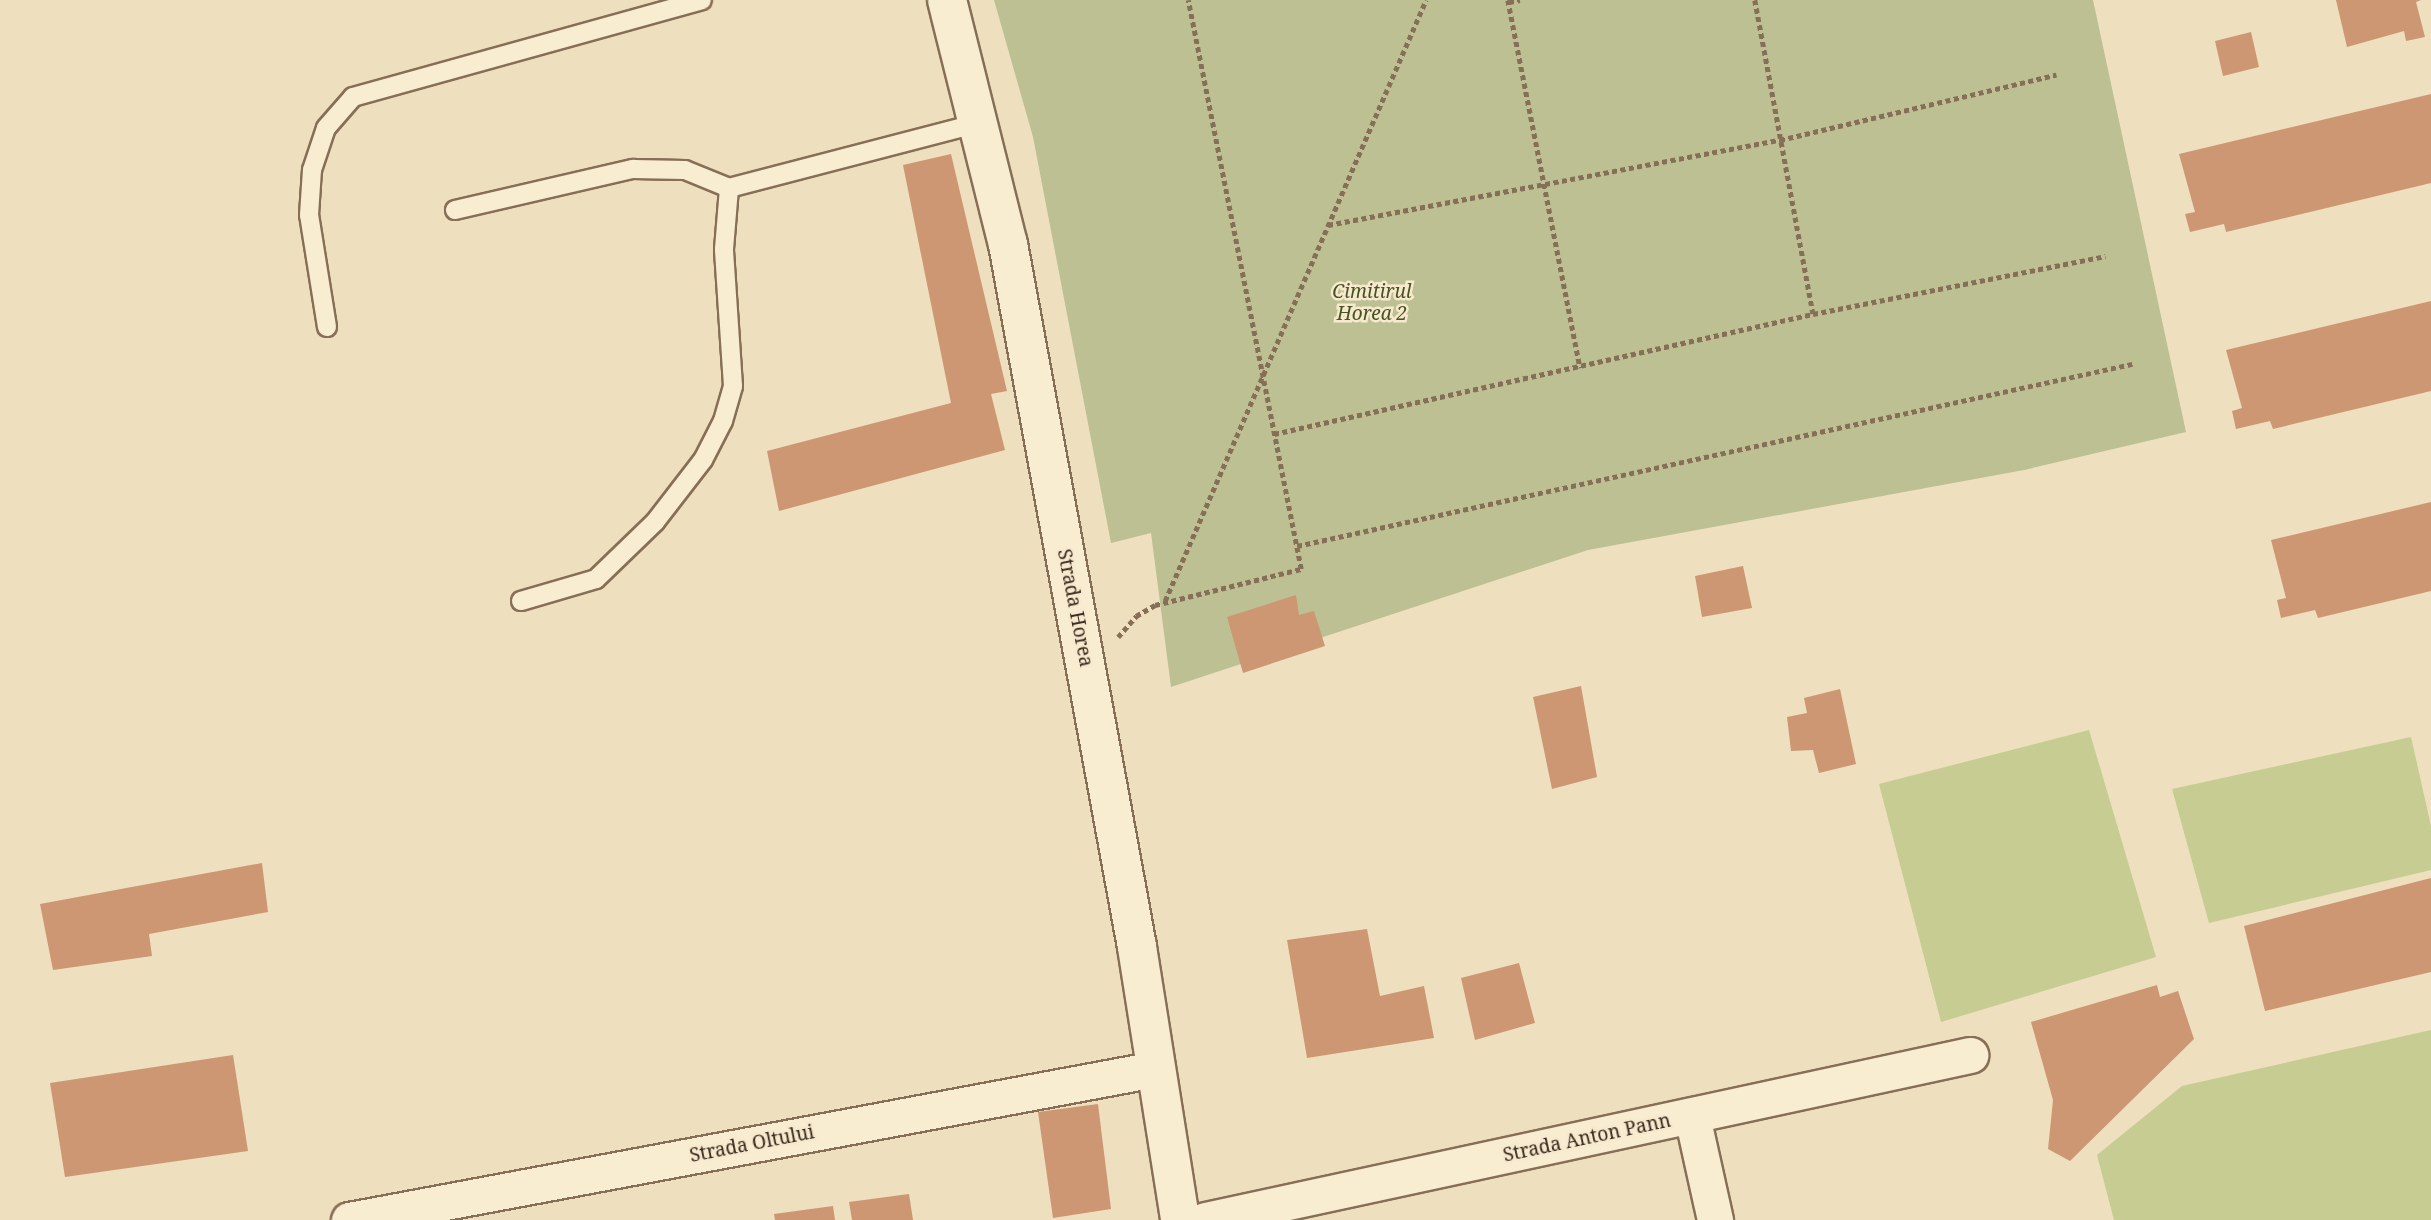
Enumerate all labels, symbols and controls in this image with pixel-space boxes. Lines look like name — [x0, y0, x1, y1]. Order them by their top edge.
park label: Cimitirul Horea 2 — [1332, 281, 1412, 325]
street label: Strada Horea — [1052, 547, 1098, 669]
street label: Strada Anton Pann — [1501, 1109, 1673, 1167]
street label: Strada Oltului — [688, 1121, 816, 1167]

